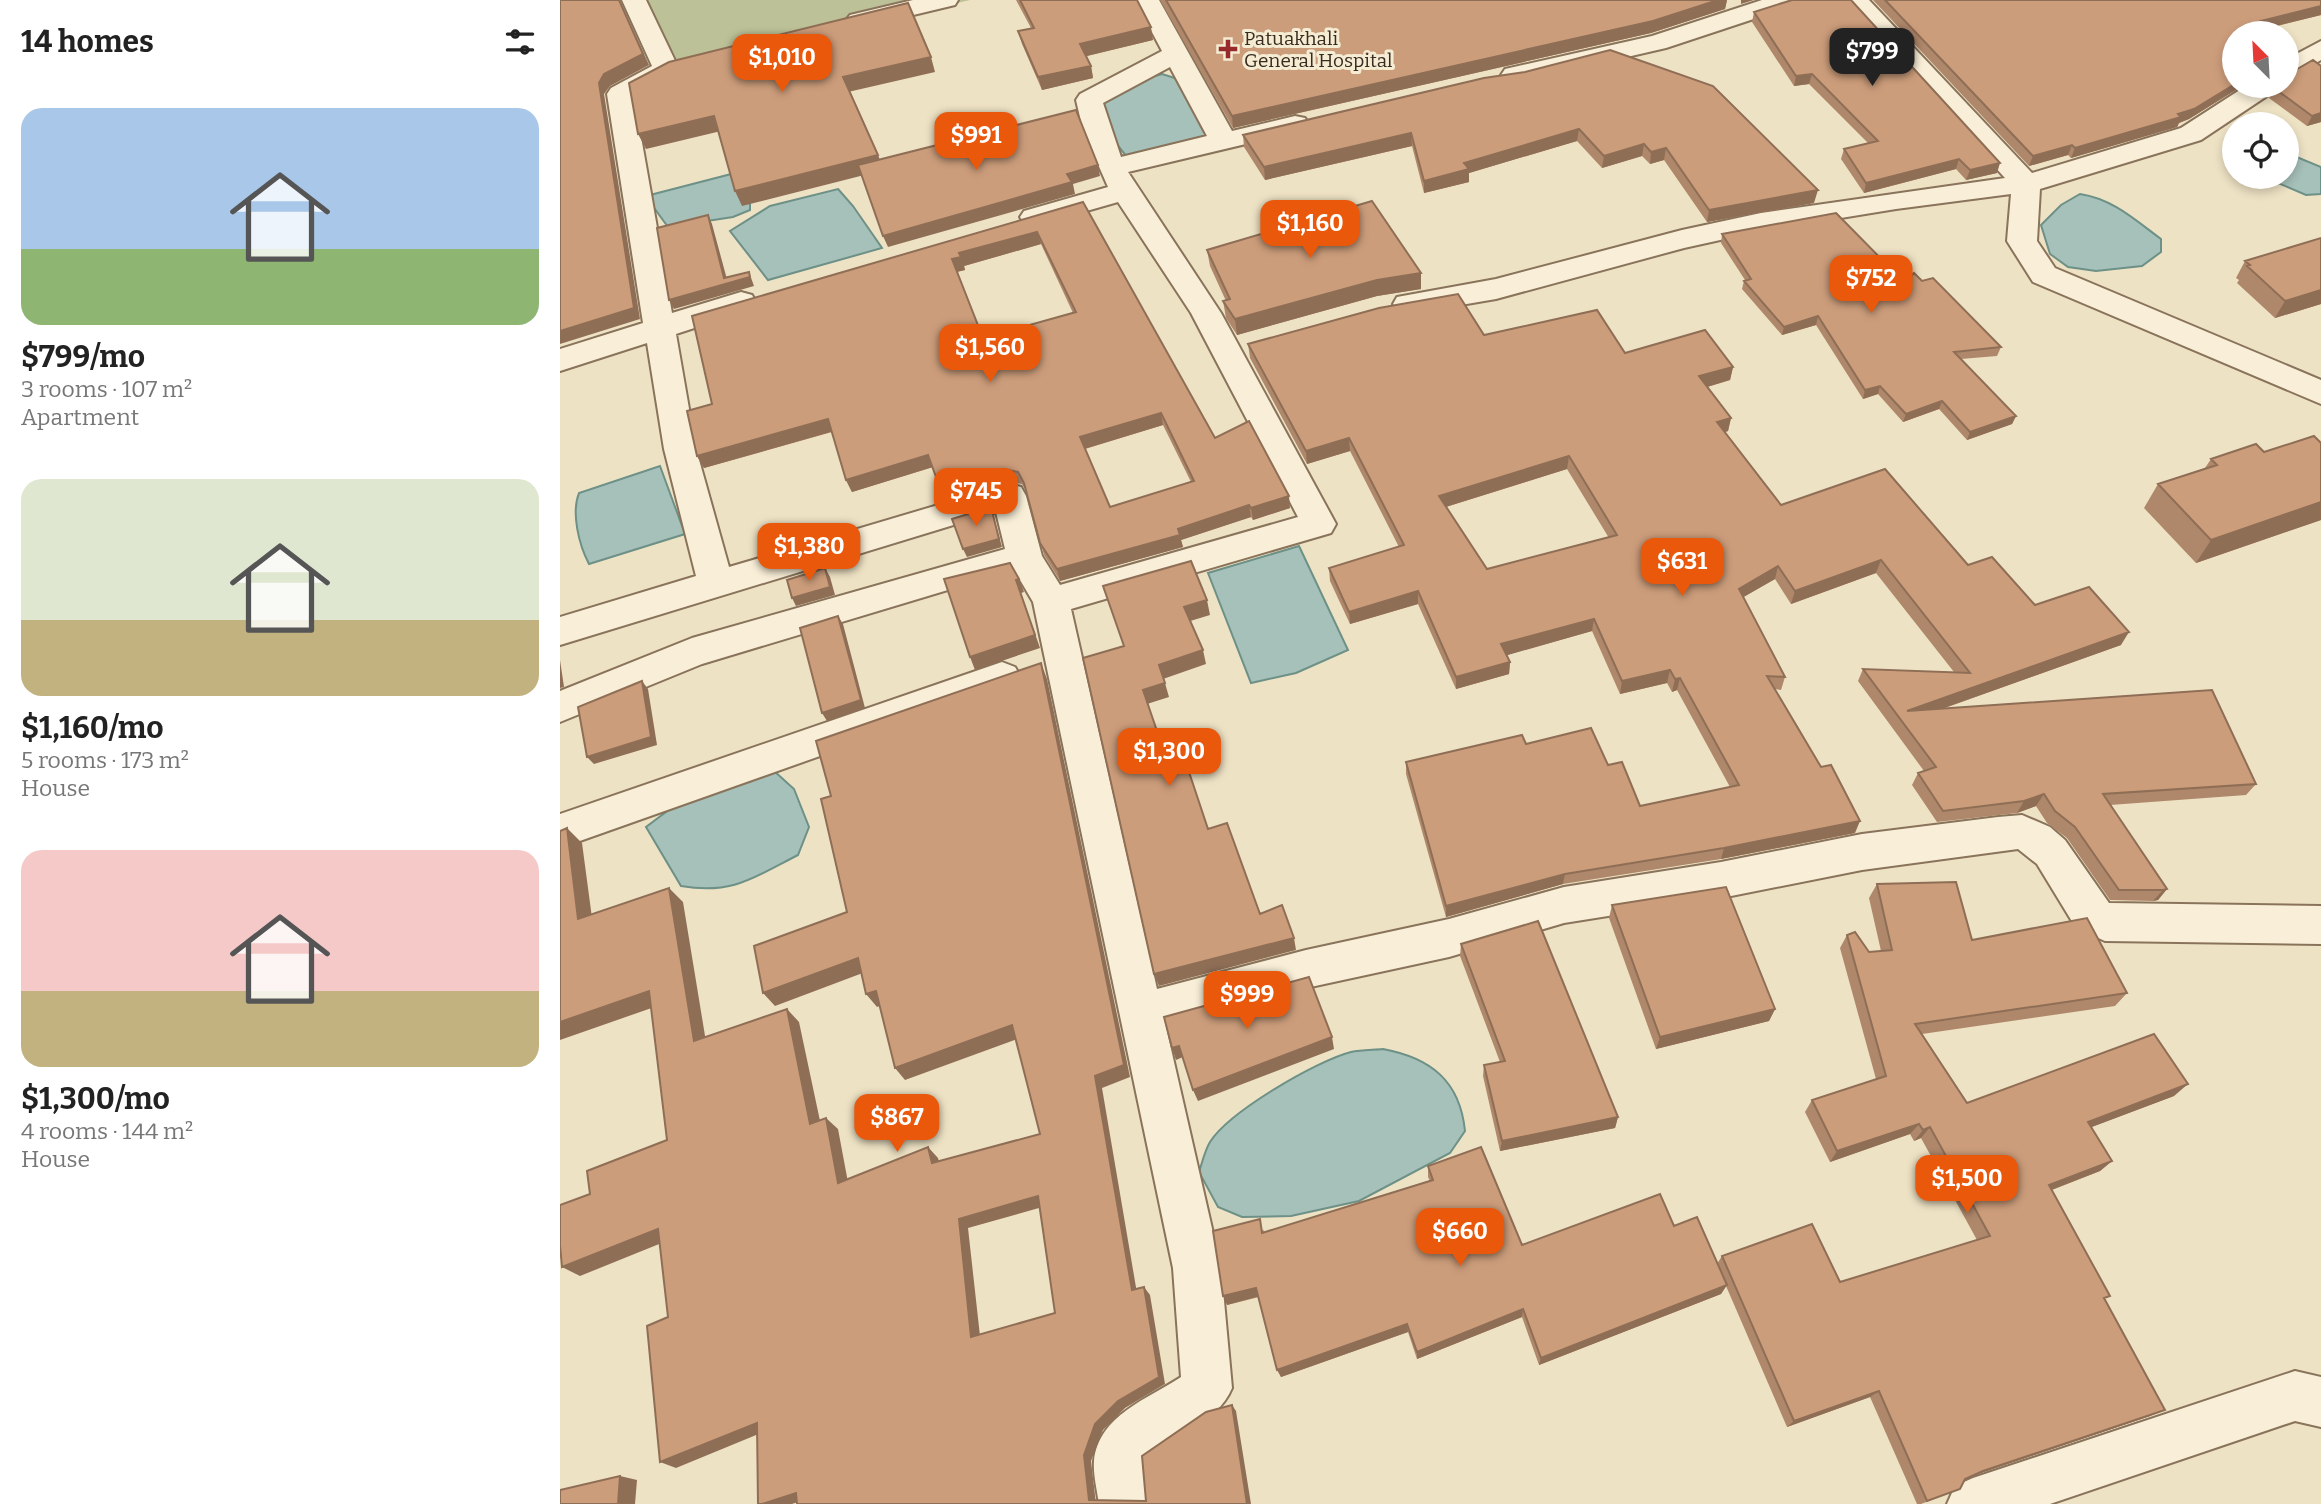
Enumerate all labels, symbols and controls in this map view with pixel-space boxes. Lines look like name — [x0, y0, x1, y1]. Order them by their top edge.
north arrow — [2222, 21, 2300, 98]
map controls — [2222, 21, 2299, 189]
icon: filters — [501, 23, 539, 61]
text: 14 homes — [21, 24, 154, 60]
place label: Patuakhali General Hospital — [1244, 27, 1393, 72]
pin: $799 — [1831, 28, 1913, 88]
pin: $1,010 — [725, 34, 839, 94]
text: $799 — [1845, 37, 1899, 65]
marker: Patuakhali General Hospital — [1218, 39, 1238, 59]
text: $1,010 — [748, 43, 816, 71]
button: locate — [2222, 112, 2299, 189]
pin: $991 — [935, 113, 1017, 172]
text: $991 — [950, 121, 1002, 149]
icon: home — [217, 154, 343, 280]
pin: $1,160 — [1253, 201, 1367, 260]
text: $1,160 — [1276, 209, 1344, 237]
pin: $752 — [1830, 256, 1912, 315]
text: $752 — [1846, 264, 1896, 292]
pin: $1,560 — [933, 324, 1047, 384]
text: $1,560 — [955, 333, 1025, 361]
text: $799/mo — [21, 339, 145, 375]
text: 3 rooms · 107 m² — [21, 375, 192, 403]
text: Apartment — [21, 403, 139, 431]
pin: $745 — [935, 468, 1017, 528]
text: $745 — [950, 477, 1002, 505]
pin: $1,380 — [752, 524, 866, 583]
icon: home — [217, 525, 343, 651]
text: $1,380 — [773, 532, 845, 560]
pin: $631 — [1641, 538, 1723, 598]
text: $631 — [1657, 547, 1707, 575]
text: $1,160/mo — [21, 710, 164, 746]
pin: $1,300 — [1112, 728, 1226, 788]
text: $1,300 — [1133, 737, 1205, 765]
text: 5 rooms · 173 m² — [21, 746, 189, 774]
text: House — [21, 774, 90, 802]
icon: home — [217, 896, 343, 1022]
pin: $999 — [1206, 972, 1288, 1031]
text: $999 — [1220, 980, 1274, 1008]
text: $1,300/mo — [21, 1081, 170, 1117]
pin: $867 — [856, 1094, 938, 1154]
text: $867 — [870, 1103, 924, 1131]
text: 4 rooms · 144 m² — [21, 1117, 193, 1145]
text: House — [21, 1145, 90, 1173]
pin: $1,500 — [1910, 1156, 2024, 1215]
text: $1,500 — [1931, 1164, 2003, 1192]
pin: $660 — [1419, 1208, 1501, 1268]
text: $660 — [1432, 1217, 1488, 1245]

